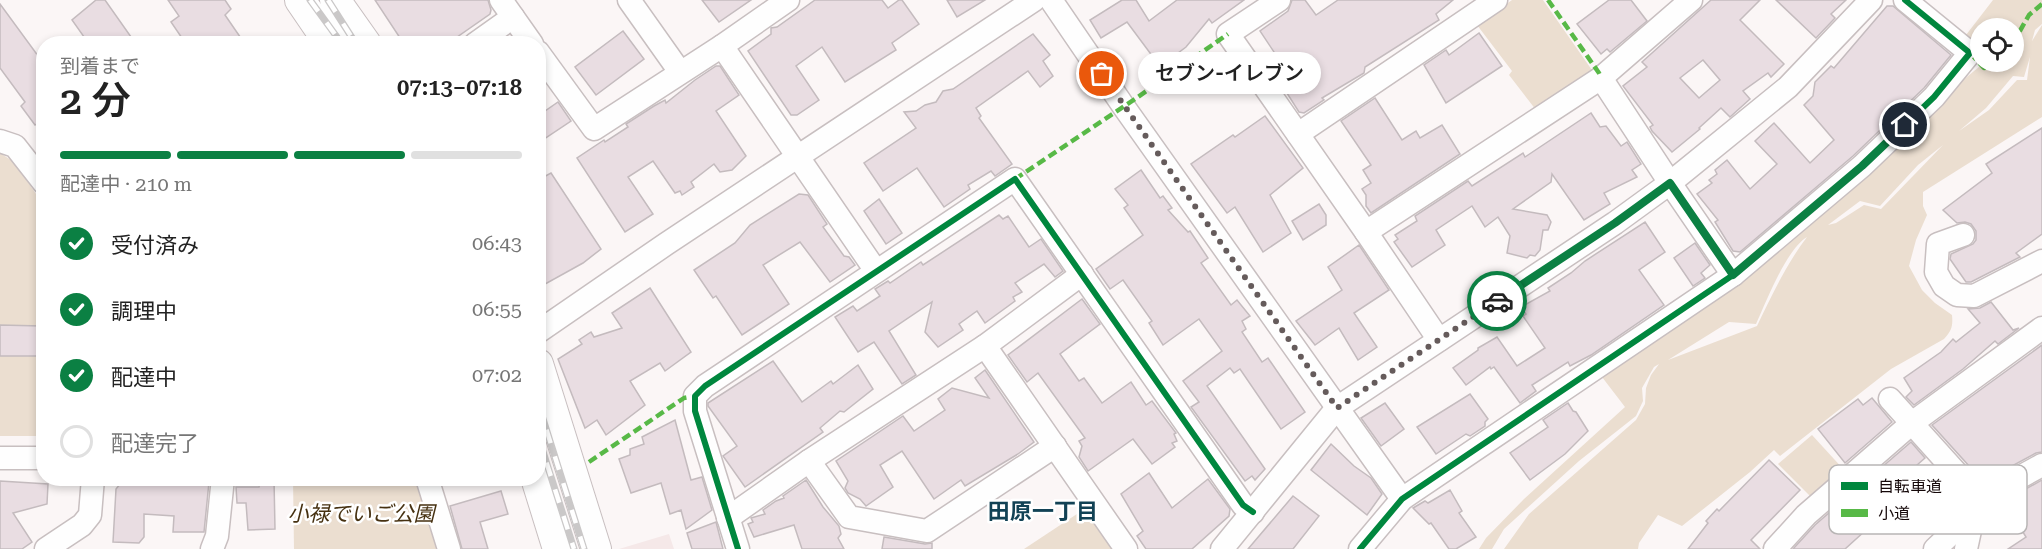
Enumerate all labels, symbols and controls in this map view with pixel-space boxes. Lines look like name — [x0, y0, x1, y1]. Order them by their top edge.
map controls — [1970, 18, 2024, 72]
button: locate — [1970, 18, 2024, 72]
pin — [1076, 48, 1127, 99]
callout: セブン-イレブン — [1138, 53, 1321, 95]
text: 到着まで — [60, 54, 140, 78]
icon: bag — [1085, 57, 1118, 90]
text: セブン-イレブン — [1155, 61, 1304, 85]
text: 07:13–07:18 — [397, 75, 522, 100]
text: 2 分 — [60, 78, 131, 124]
pin — [1879, 99, 1930, 150]
icon: home — [1888, 108, 1921, 141]
text: 配達中 · 210 m — [60, 172, 192, 196]
icon: check — [60, 227, 93, 260]
text: 06:43 — [472, 231, 522, 255]
text: 受付済み — [111, 233, 199, 258]
courier — [1467, 271, 1527, 331]
icon: car — [1481, 285, 1514, 318]
icon: check — [60, 293, 93, 326]
text: 06:55 — [472, 297, 522, 321]
text: 調理中 — [111, 299, 177, 324]
icon: check — [60, 359, 93, 392]
text: 07:02 — [472, 363, 522, 387]
text: 配達中 — [111, 365, 177, 390]
text: 配達完了 — [111, 431, 199, 456]
legend — [1829, 465, 2027, 534]
text: 自転車道 — [1878, 477, 1942, 496]
district label: 田原一丁目 — [988, 499, 1098, 524]
park label: 小禄でいご公園 — [288, 502, 437, 526]
text: 小道 — [1878, 504, 1910, 523]

